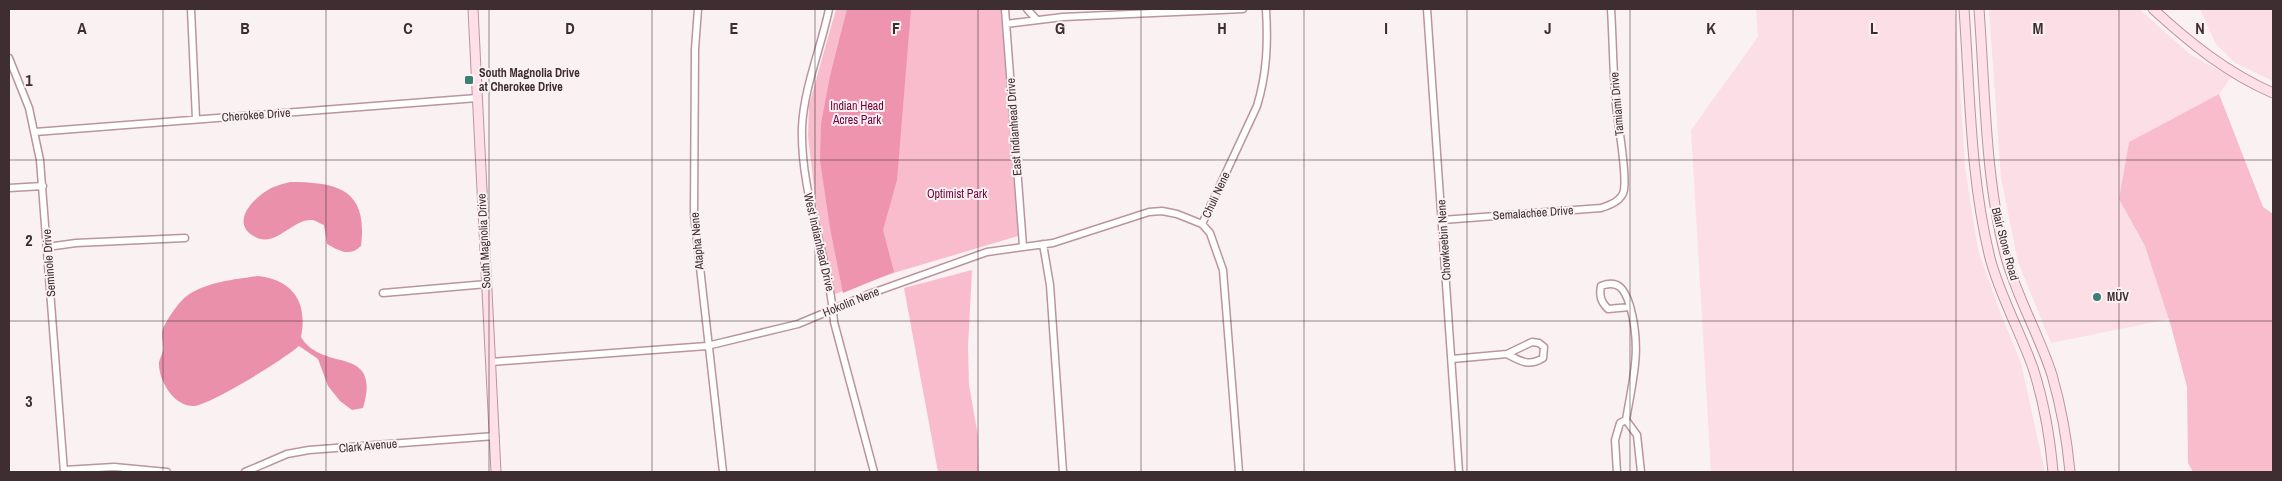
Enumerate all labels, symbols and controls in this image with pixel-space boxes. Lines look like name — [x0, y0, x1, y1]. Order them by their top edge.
text: A — [77, 17, 87, 39]
text: B — [240, 17, 250, 39]
text: C — [403, 17, 413, 39]
text: D — [565, 17, 575, 39]
text: E — [730, 17, 739, 39]
text: F — [892, 17, 900, 39]
text: G — [1055, 17, 1065, 39]
text: H — [1217, 17, 1227, 39]
text: I — [1384, 17, 1388, 39]
text: J — [1544, 17, 1552, 39]
text: K — [1706, 17, 1716, 39]
text: L — [1870, 17, 1878, 39]
text: M — [2033, 17, 2044, 39]
text: N — [2195, 17, 2205, 39]
place label: South Magnolia Drive at Cherokee Drive — [479, 65, 580, 95]
text: 1 — [25, 69, 33, 91]
street label: Tamiami Drive — [1606, 71, 1628, 137]
marker: South Magnolia Drive at Cherokee Drive — [463, 74, 475, 86]
street label: East Indianhead Drive — [1003, 78, 1025, 176]
park label: Indian Head Acres Park — [830, 98, 884, 128]
street label: Cherokee Drive — [221, 105, 291, 125]
street label: Chuli Nene — [1198, 169, 1234, 221]
park label: Optimist Park — [927, 186, 987, 202]
street label: West Indianhead Drive — [800, 191, 838, 293]
street label: South Magnolia Drive — [474, 193, 494, 289]
street label: Chowkeebin Nene — [1433, 199, 1455, 281]
street label: Semalachee Drive — [1492, 202, 1574, 224]
street label: Blair Stone Road — [1988, 206, 2022, 282]
street label: Atapha Nene — [687, 212, 708, 271]
text: 2 — [25, 229, 33, 251]
street label: Seminole Drive — [39, 229, 59, 297]
street label: Hokolin Nene — [820, 283, 882, 321]
place label: MÜV — [2107, 288, 2129, 305]
marker: MÜV — [2091, 291, 2103, 303]
text: 3 — [25, 390, 33, 412]
street label: Clark Avenue — [338, 435, 398, 457]

